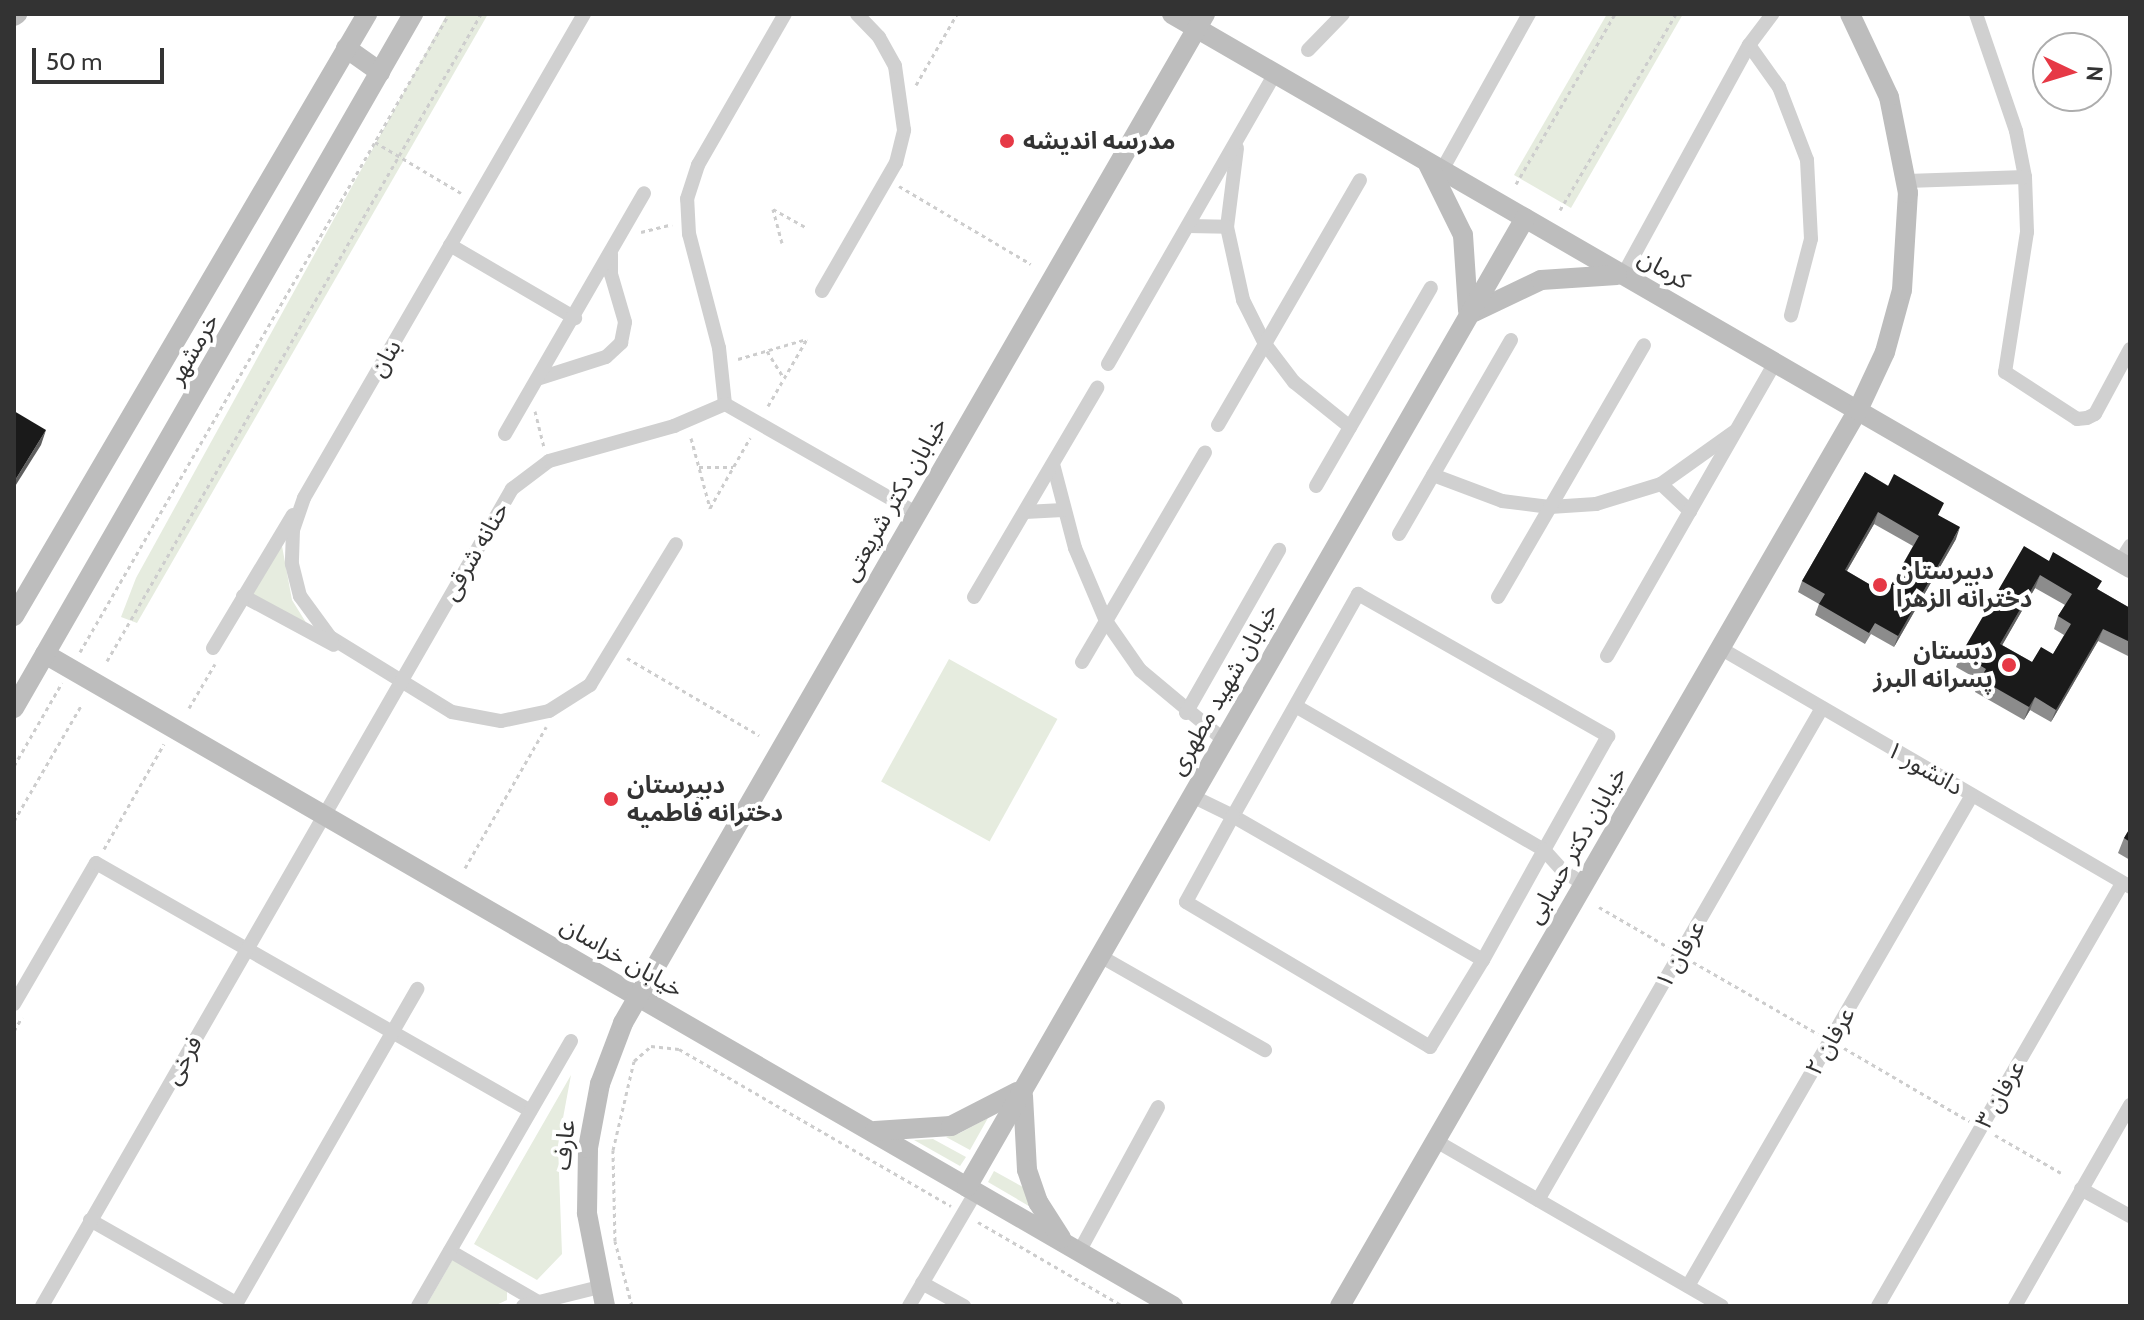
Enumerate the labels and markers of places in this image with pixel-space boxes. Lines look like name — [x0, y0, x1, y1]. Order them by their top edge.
place label: مدرسه اندیشه — [1023, 127, 1176, 155]
marker: مدرسه اندیشه — [998, 132, 1016, 150]
place label: دبیرستان دخترانه الزهرا — [1896, 557, 2032, 613]
marker: دبیرستان دخترانه الزهرا — [1871, 576, 1889, 594]
place label: دبستان پسرانه البرز — [1873, 637, 1993, 693]
marker: دبستان پسرانه البرز — [2000, 656, 2018, 674]
place label: دبیرستان دخترانه فاطمیه — [627, 771, 783, 827]
marker: دبیرستان دخترانه فاطمیه — [602, 790, 620, 808]

